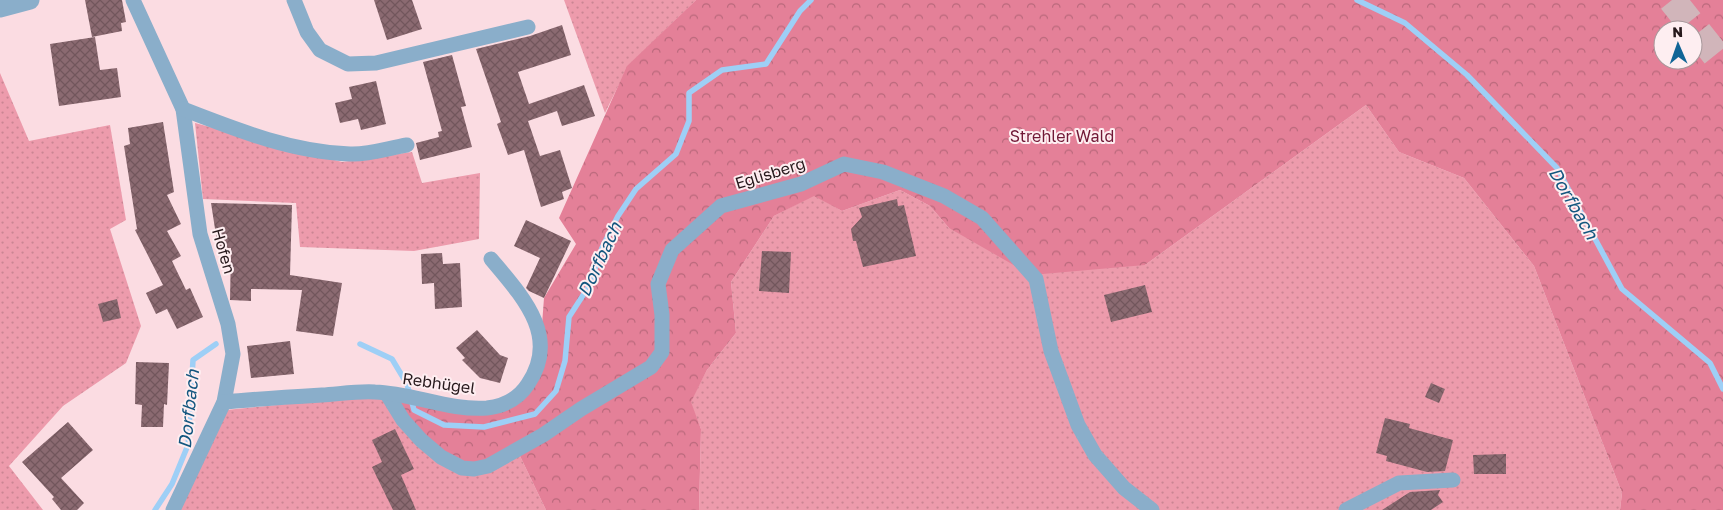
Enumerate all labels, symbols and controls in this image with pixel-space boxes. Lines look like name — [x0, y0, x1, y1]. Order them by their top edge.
north arrow — [1653, 20, 1703, 70]
text: N — [1672, 23, 1683, 40]
park label: Strehler Wald — [1010, 126, 1114, 146]
street label: Eglisberg — [732, 153, 808, 193]
water label: Dorfbach — [1545, 163, 1604, 244]
water label: Dorfbach — [572, 218, 626, 300]
street label: Hofen — [208, 226, 240, 276]
water label: Dorfbach — [173, 367, 203, 450]
street label: Rebhügel — [401, 368, 477, 398]

